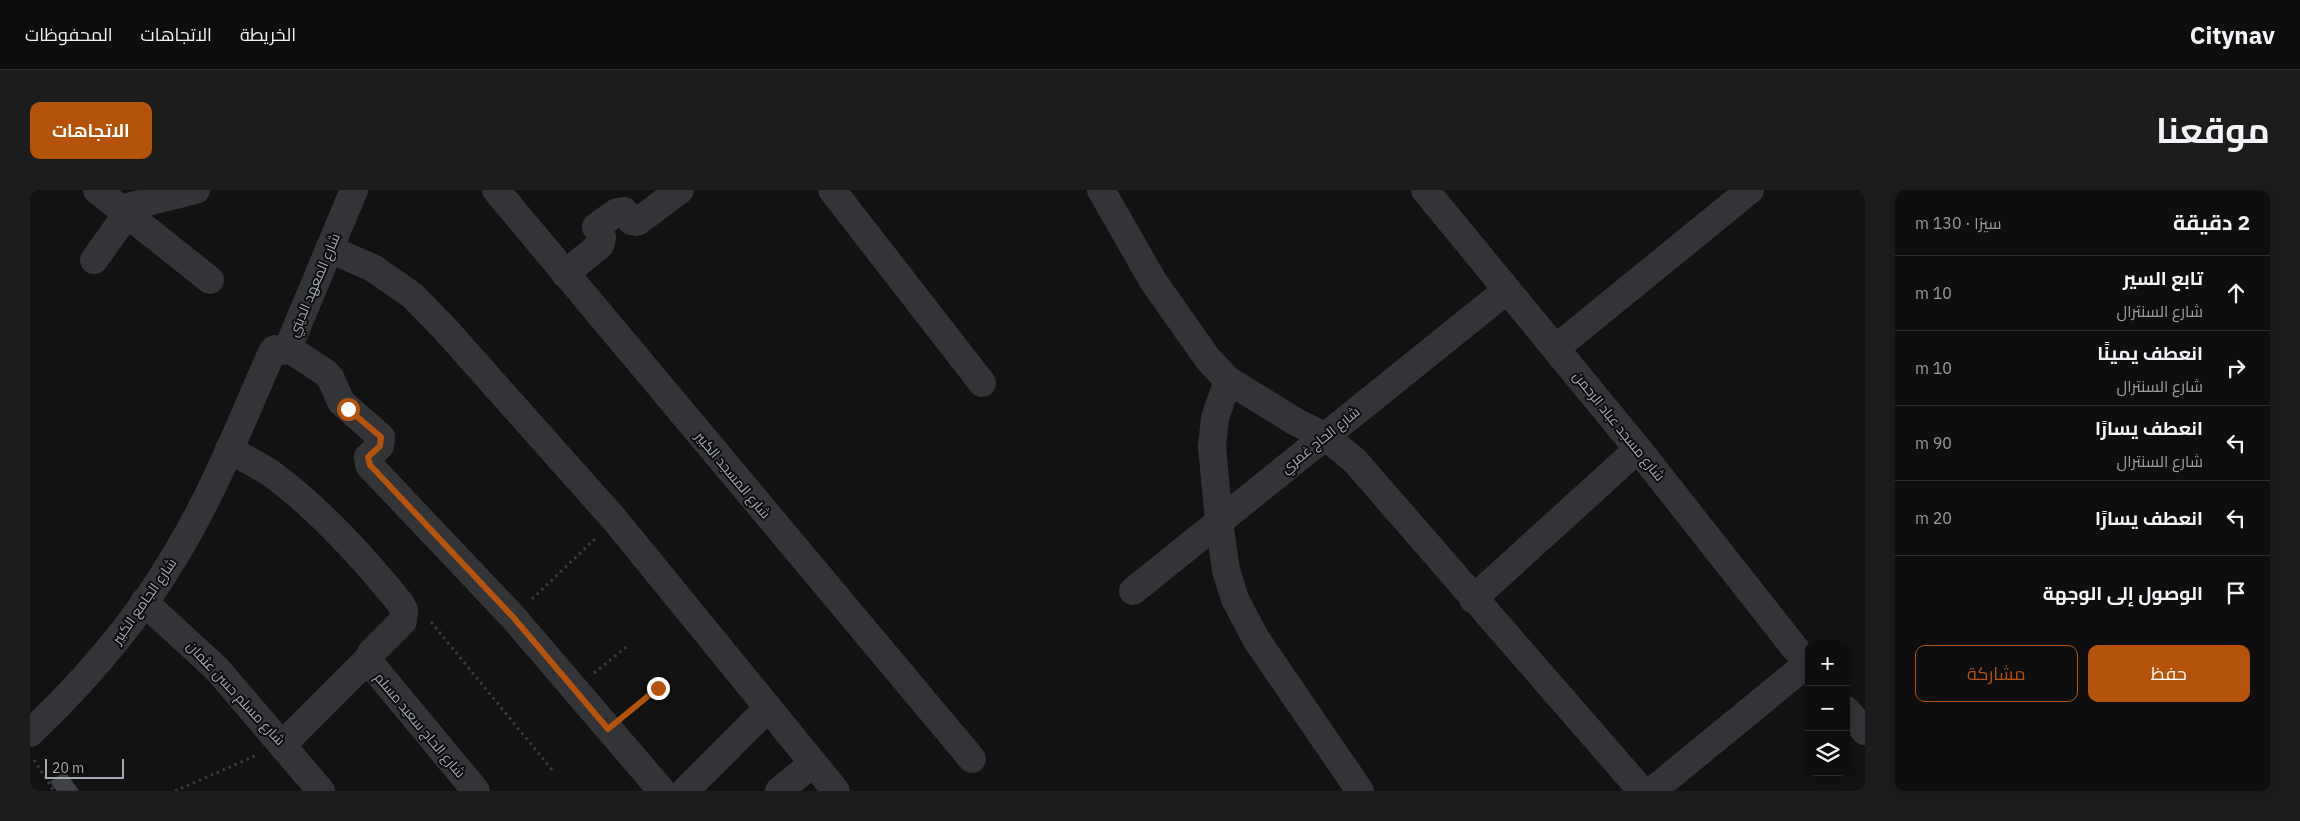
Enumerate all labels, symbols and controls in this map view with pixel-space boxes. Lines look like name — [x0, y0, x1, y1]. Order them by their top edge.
text: Citynav — [2190, 19, 2275, 51]
text: المحفوظات — [25, 23, 113, 46]
text: الاتجاهات — [141, 23, 212, 46]
text: الخريطة — [240, 23, 296, 46]
button: الاتجاهات — [30, 102, 152, 159]
text: موقعنا — [2156, 107, 2270, 153]
text: 2 دقيقة — [2173, 208, 2250, 236]
text: سيرًا · 130 m — [1915, 213, 2001, 233]
street label: شارع المعهد الديني — [284, 230, 347, 341]
text: تابع السير — [2123, 266, 2203, 290]
icon: ahead — [2222, 279, 2250, 307]
text: 10 m — [1915, 283, 1952, 303]
text: شارع السنترال — [2117, 301, 2203, 321]
text: انعطف يمينًا — [2097, 341, 2203, 365]
icon: right — [2222, 354, 2250, 382]
text: 10 m — [1915, 358, 1952, 378]
street label: شارع مسجد عباد الرحمن — [1569, 367, 1669, 485]
text: شارع السنترال — [2117, 376, 2203, 396]
route start — [337, 398, 360, 421]
street label: شارع الحاج غمري — [1277, 403, 1365, 480]
text: انعطف يسارًا — [2095, 416, 2203, 440]
street label: شارع المسجد الكبير — [691, 427, 775, 522]
icon: left — [2222, 429, 2250, 457]
text: 90 m — [1915, 433, 1952, 453]
text: شارع السنترال — [2117, 451, 2203, 471]
icon: left — [2222, 504, 2250, 532]
text: انعطف يسارًا — [2095, 506, 2203, 530]
text: 20 m — [1915, 508, 1952, 528]
street label: شارع الجامع الكبير — [107, 554, 180, 648]
icon: arrive — [2222, 579, 2250, 607]
text: الوصول إلى الوجهة — [2043, 581, 2203, 605]
street label: شارع مسلم حسن عثمان — [182, 637, 289, 750]
map controls — [1805, 641, 1850, 776]
button: + — [1805, 641, 1850, 686]
button: مشاركة — [1915, 645, 2078, 702]
button: حفظ — [2088, 645, 2250, 702]
street label: شارع الحاج سعيد مسلم — [370, 669, 469, 782]
route end — [647, 677, 670, 700]
button: − — [1805, 686, 1850, 731]
button: layers — [1805, 731, 1850, 776]
scale bar — [45, 756, 124, 779]
text: 20 m — [52, 759, 84, 777]

